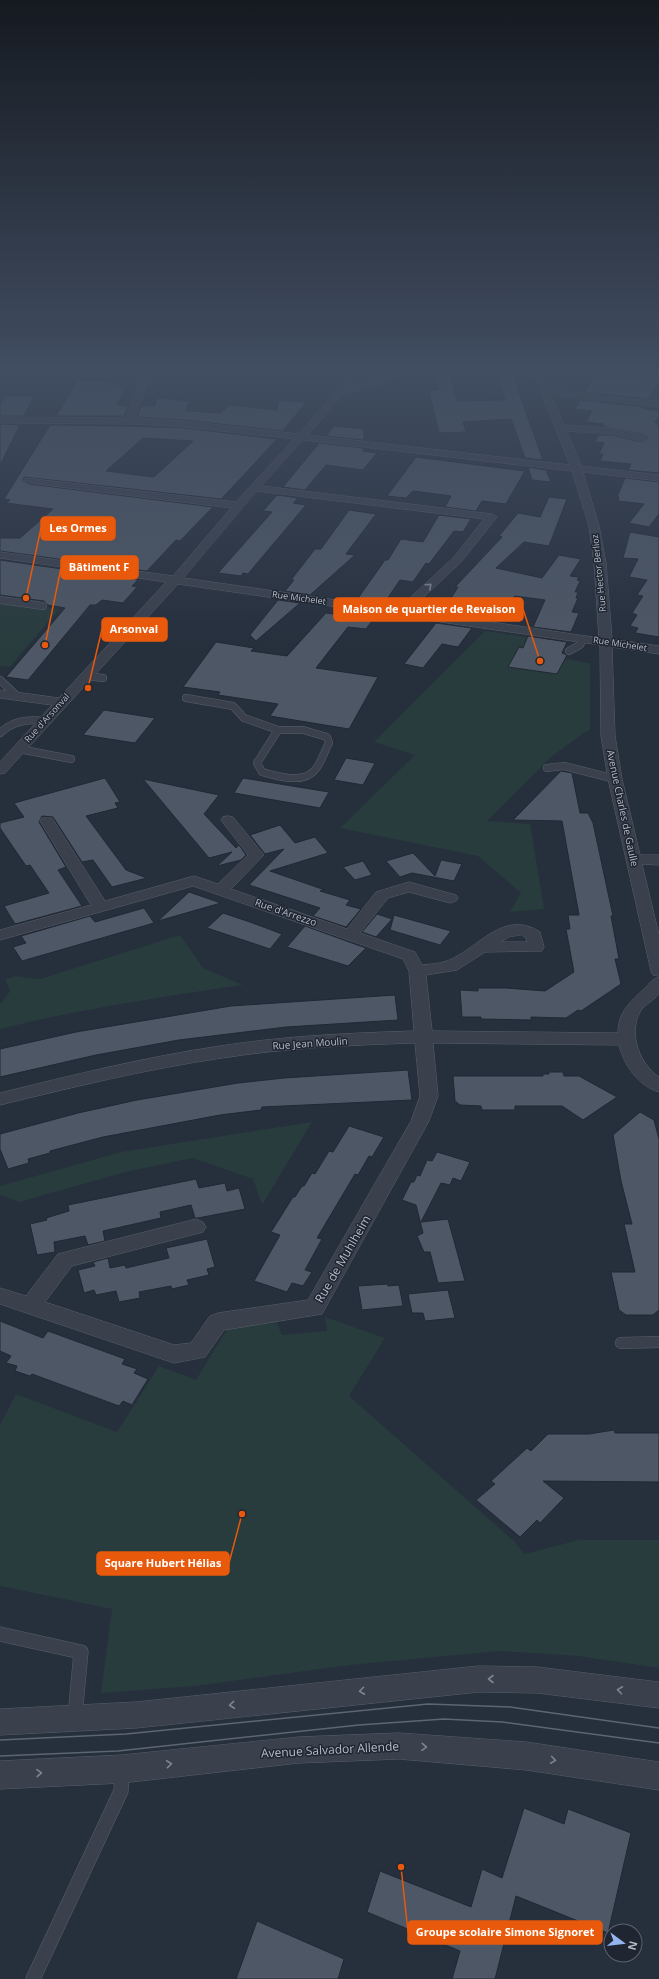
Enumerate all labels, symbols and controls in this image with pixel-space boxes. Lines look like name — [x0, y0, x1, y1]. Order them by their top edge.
callout: Les Ormes — [41, 517, 115, 540]
text: Les Ormes — [49, 520, 107, 535]
street label: Rue Hector Berlioz — [588, 534, 609, 612]
callout: Bâtiment F — [61, 556, 138, 579]
text: Bâtiment F — [69, 559, 129, 574]
one-way arrow — [425, 583, 432, 590]
street label: Rue Michelet — [271, 587, 327, 608]
callout: Maison de quartier de Revaison — [334, 598, 523, 621]
text: Maison de quartier de Revaison — [342, 601, 516, 616]
callout: Arsonval — [102, 618, 167, 641]
text: Arsonval — [110, 621, 158, 636]
street label: Rue Michelet — [592, 633, 648, 654]
street label: Rue d'Arsonval — [21, 690, 72, 745]
street label: Avenue Charles de Gaulle — [604, 748, 642, 868]
street label: Rue d'Arrezzo — [253, 895, 319, 929]
street label: Rue Jean Moulin — [272, 1033, 348, 1053]
street label: Rue de Muhlheim — [311, 1212, 375, 1306]
callout: Square Hubert Hélias — [97, 1552, 229, 1575]
text: Square Hubert Hélias — [105, 1555, 222, 1570]
one-way arrow — [488, 1675, 494, 1683]
one-way arrow — [359, 1686, 365, 1695]
one-way arrow — [617, 1686, 623, 1695]
one-way arrow — [229, 1701, 235, 1710]
street label: Avenue Salvador Allende — [260, 1737, 400, 1762]
one-way arrow — [421, 1743, 427, 1752]
one-way arrow — [550, 1755, 556, 1764]
one-way arrow — [166, 1760, 172, 1769]
one-way arrow — [36, 1769, 42, 1777]
callout: Groupe scolaire Simone Signoret — [408, 1921, 602, 1944]
north arrow — [603, 1923, 643, 1963]
text: Groupe scolaire Simone Signoret — [416, 1924, 594, 1939]
text: N — [625, 1939, 642, 1952]

